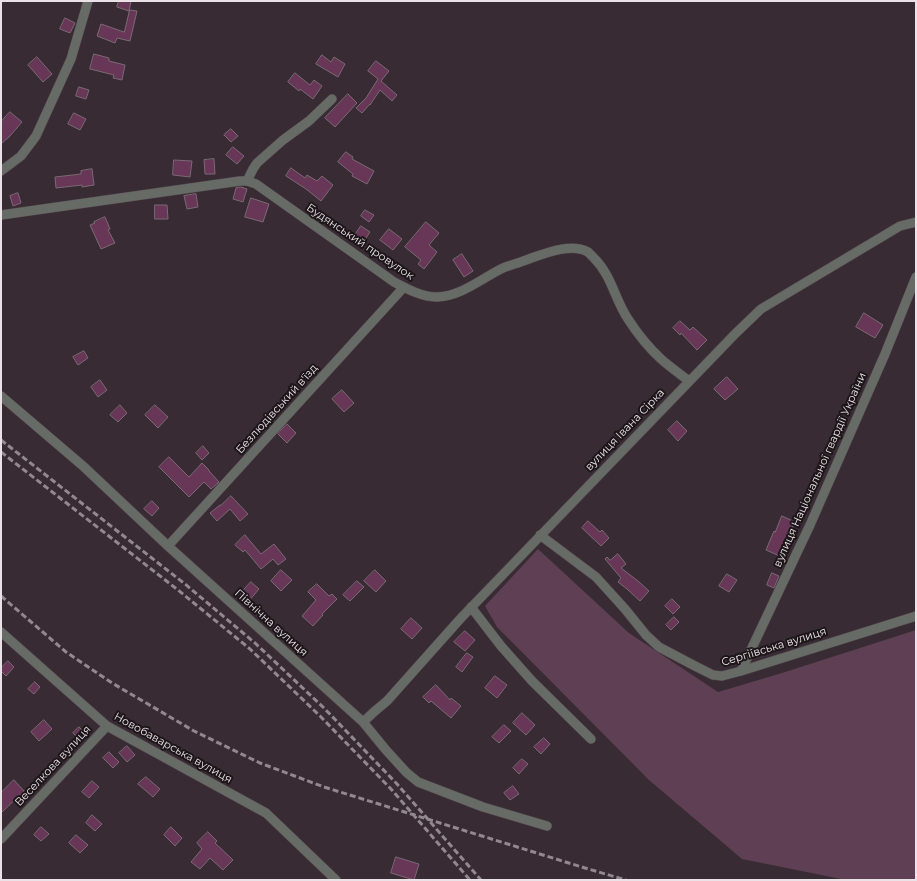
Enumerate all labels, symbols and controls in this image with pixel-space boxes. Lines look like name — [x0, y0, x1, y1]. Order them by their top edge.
street label: Будянський провулок — [304, 201, 416, 283]
street label: Безлюдівський в'їзд — [233, 362, 321, 456]
street label: вулиця Національної гвардії України — [771, 371, 869, 569]
street label: вулиця Івана Сірка — [583, 386, 667, 474]
street label: Північна вулиця — [232, 587, 310, 659]
street label: Сергіївська вулиця — [720, 625, 828, 669]
street label: Новобаварська вулиця — [112, 710, 234, 786]
street label: Веселкова вулиця — [12, 723, 94, 809]

